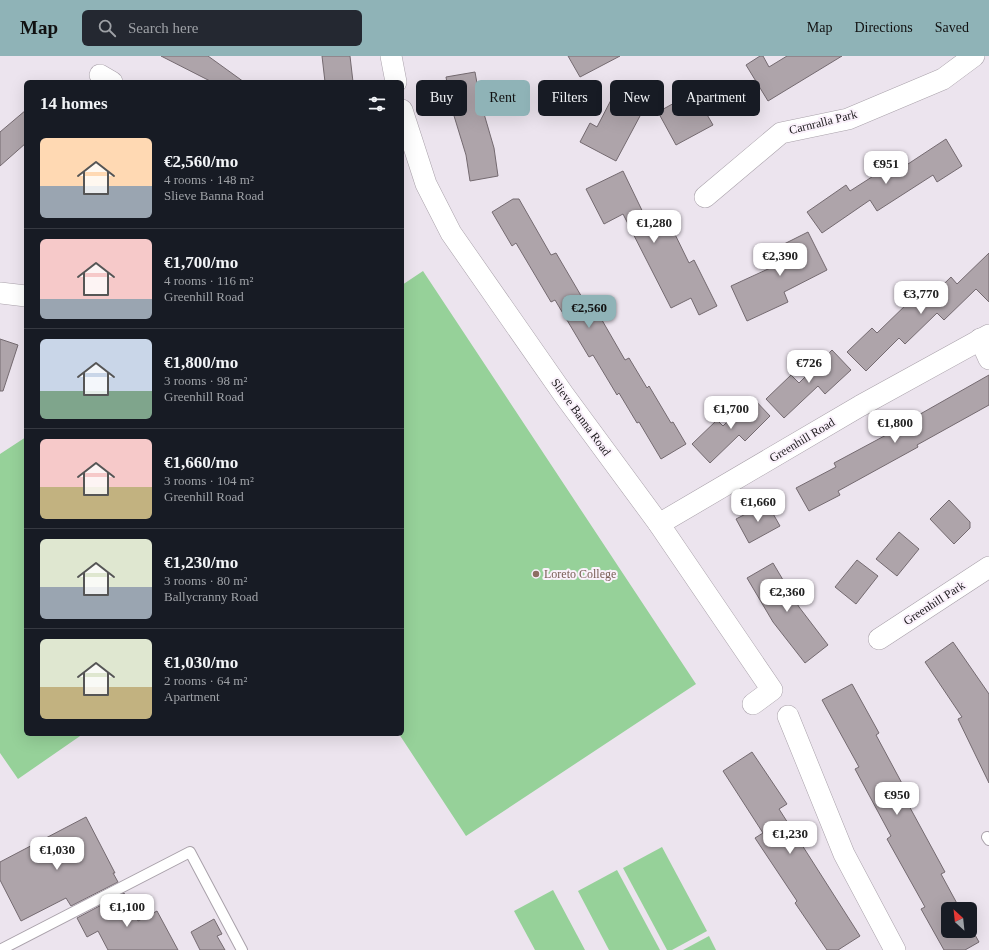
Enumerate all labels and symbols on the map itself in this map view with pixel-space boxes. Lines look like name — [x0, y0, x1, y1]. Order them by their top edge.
street label: Carnralla Park — [788, 107, 858, 137]
pin: €951 — [862, 151, 910, 185]
pin: €1,280 — [621, 210, 687, 244]
pin: €2,390 — [747, 243, 813, 277]
pin: €3,770 — [888, 281, 954, 315]
pin: €2,560 — [556, 295, 622, 329]
pin: €726 — [785, 350, 833, 384]
street label: Slieve Banna Road — [548, 376, 614, 458]
pin: €1,700 — [698, 396, 764, 430]
pin: €1,800 — [862, 410, 928, 444]
street label: Greenhill Road — [767, 415, 837, 465]
pin: €1,660 — [725, 489, 791, 523]
place label: Loreto College — [544, 567, 616, 581]
marker: Loreto College — [531, 569, 541, 579]
street label: Greenhill Park — [901, 578, 967, 628]
pin: €2,360 — [754, 579, 820, 613]
pin: €950 — [873, 782, 921, 816]
pin: €1,230 — [757, 821, 823, 855]
pin: €1,030 — [24, 837, 90, 871]
pin: €1,100 — [94, 894, 160, 928]
north arrow — [941, 902, 977, 938]

